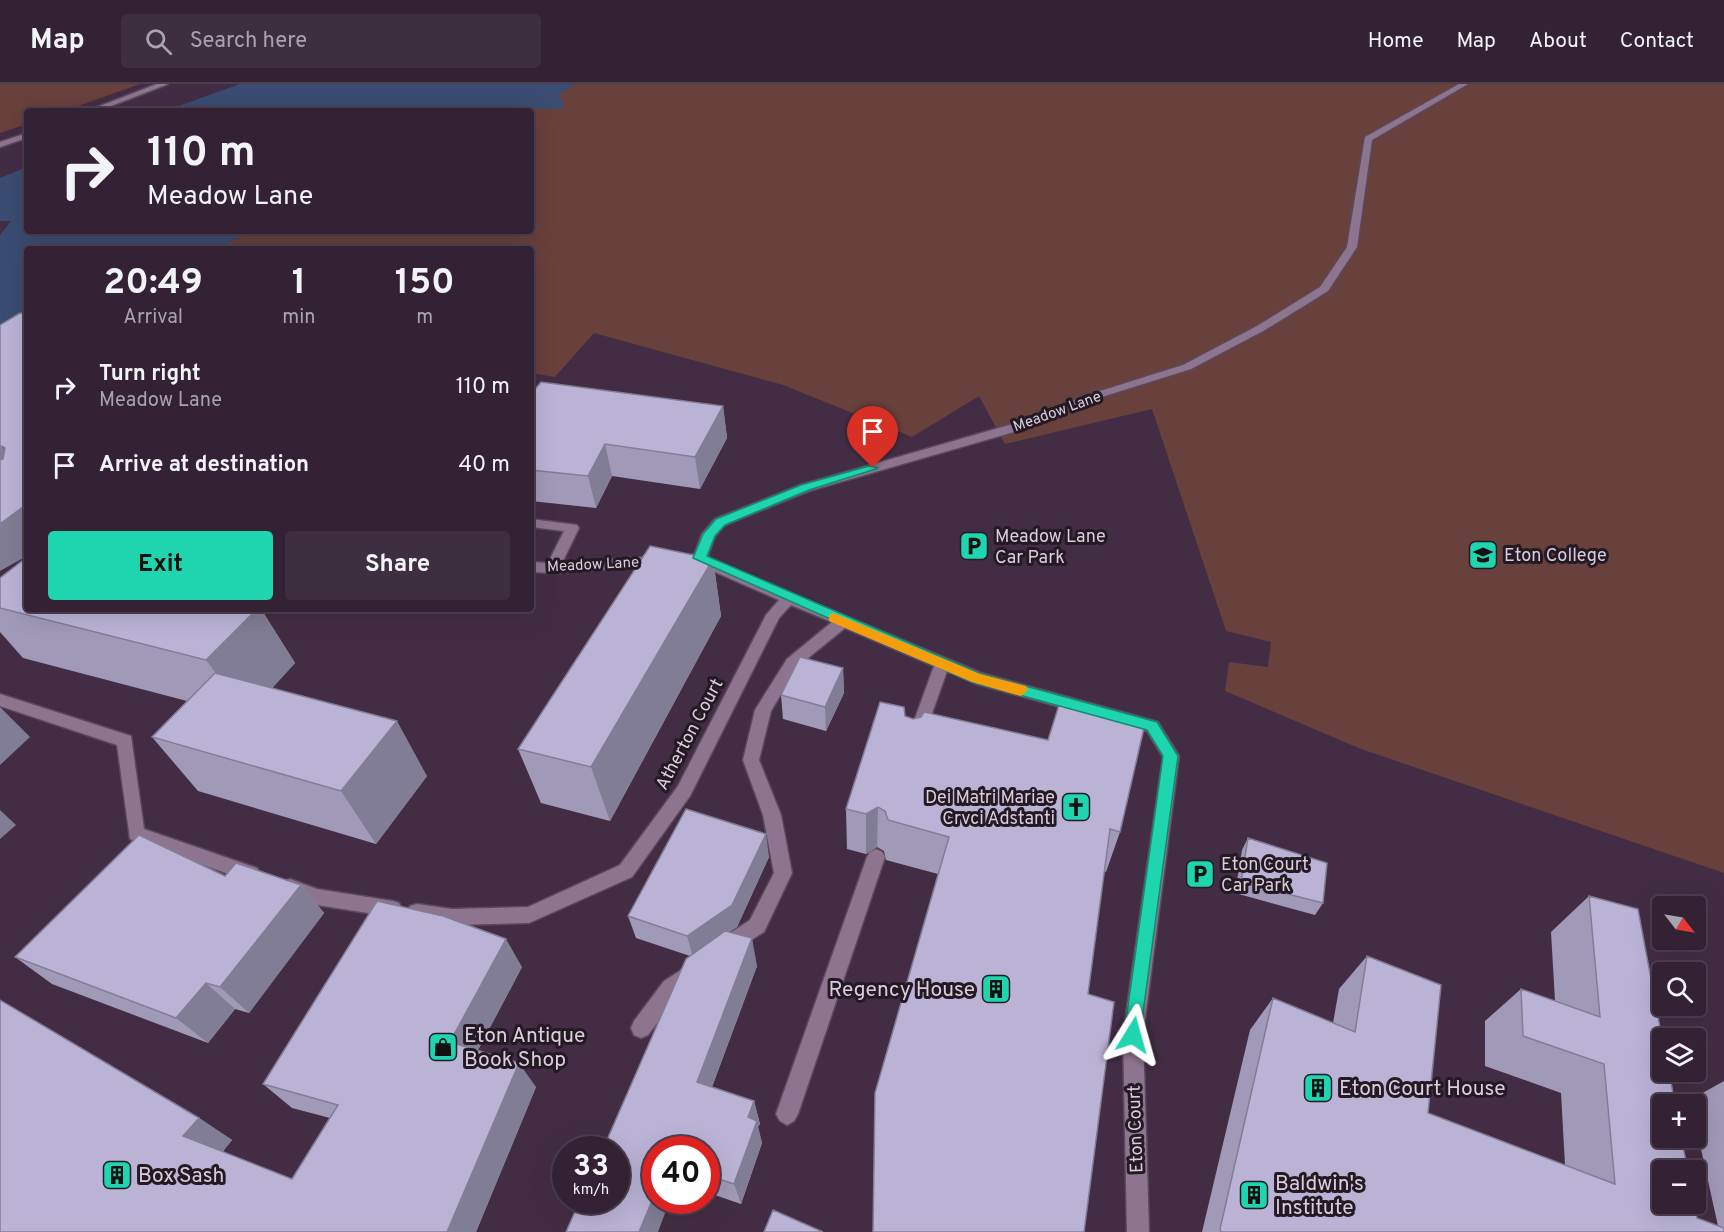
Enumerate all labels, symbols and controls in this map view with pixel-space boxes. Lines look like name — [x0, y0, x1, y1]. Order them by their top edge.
search box — [121, 14, 541, 68]
text: Map — [30, 23, 85, 59]
icon: search — [142, 25, 175, 58]
text: Search here — [190, 28, 307, 55]
text: Home — [1368, 28, 1424, 55]
text: Map — [1457, 28, 1496, 55]
text: About — [1529, 28, 1587, 55]
text: Contact — [1620, 28, 1694, 55]
text: 110 m — [147, 128, 256, 181]
icon: right — [48, 132, 126, 210]
text: Meadow Lane — [147, 180, 313, 214]
text: 20:49 — [103, 261, 203, 307]
text: 1 — [292, 261, 306, 307]
text: 150 — [395, 261, 455, 307]
text: Arrival — [123, 305, 183, 331]
text: min — [282, 305, 316, 331]
text: m — [416, 305, 433, 331]
text: Turn right — [99, 361, 201, 388]
icon: right — [48, 371, 81, 404]
text: 110 m — [456, 374, 510, 401]
text: Meadow Lane — [99, 388, 222, 414]
street label: Meadow Lane — [1011, 388, 1104, 437]
pin — [847, 406, 898, 468]
icon: arrive — [856, 415, 889, 448]
icon: arrive — [48, 449, 81, 482]
text: Arrive at destination — [99, 452, 309, 479]
text: 40 m — [458, 452, 510, 479]
place label: Meadow Lane Car Park — [995, 526, 1106, 570]
parking icon: Meadow Lane Car Park — [958, 530, 990, 562]
button: Exit — [48, 531, 273, 600]
button: Share — [285, 531, 510, 600]
school or university icon: Eton College — [1467, 539, 1499, 571]
place label: Eton College — [1504, 545, 1607, 568]
street label: Meadow Lane — [546, 554, 640, 577]
street label: Atherton Court — [651, 675, 729, 794]
place label: Dei Matri Mariae Crvci Adstanti — [925, 787, 1055, 831]
church icon: Dei Matri Mariae Crvci Adstanti — [1060, 791, 1092, 823]
place label: Eton Court Car Park — [1221, 854, 1309, 898]
parking icon: Eton Court Car Park — [1184, 858, 1216, 890]
north arrow — [1652, 896, 1706, 950]
map controls — [1652, 896, 1706, 1214]
button: search — [1652, 962, 1706, 1016]
building icon: Regency House — [980, 973, 1012, 1005]
place label: Regency House — [829, 977, 975, 1004]
position arrow — [1101, 1003, 1165, 1067]
place label: Eton Antique Book Shop — [464, 1023, 585, 1074]
button: layers — [1652, 1028, 1706, 1082]
shop icon: Eton Antique Book Shop — [427, 1031, 459, 1063]
building icon: Eton Court House — [1302, 1072, 1334, 1104]
place label: Eton Court House — [1339, 1076, 1506, 1103]
street label: Eton Court — [1123, 1085, 1150, 1173]
button: + — [1652, 1094, 1706, 1148]
speed limit sign: 40 — [642, 1136, 720, 1214]
text: 33 — [573, 1149, 609, 1186]
building icon: Box Sash — [101, 1159, 133, 1191]
button: − — [1652, 1160, 1706, 1214]
place label: Box Sash — [138, 1163, 224, 1190]
place label: Baldwin's Institute — [1275, 1171, 1364, 1222]
building icon: Baldwin's Institute — [1238, 1179, 1270, 1211]
text: km/h — [573, 1181, 609, 1200]

